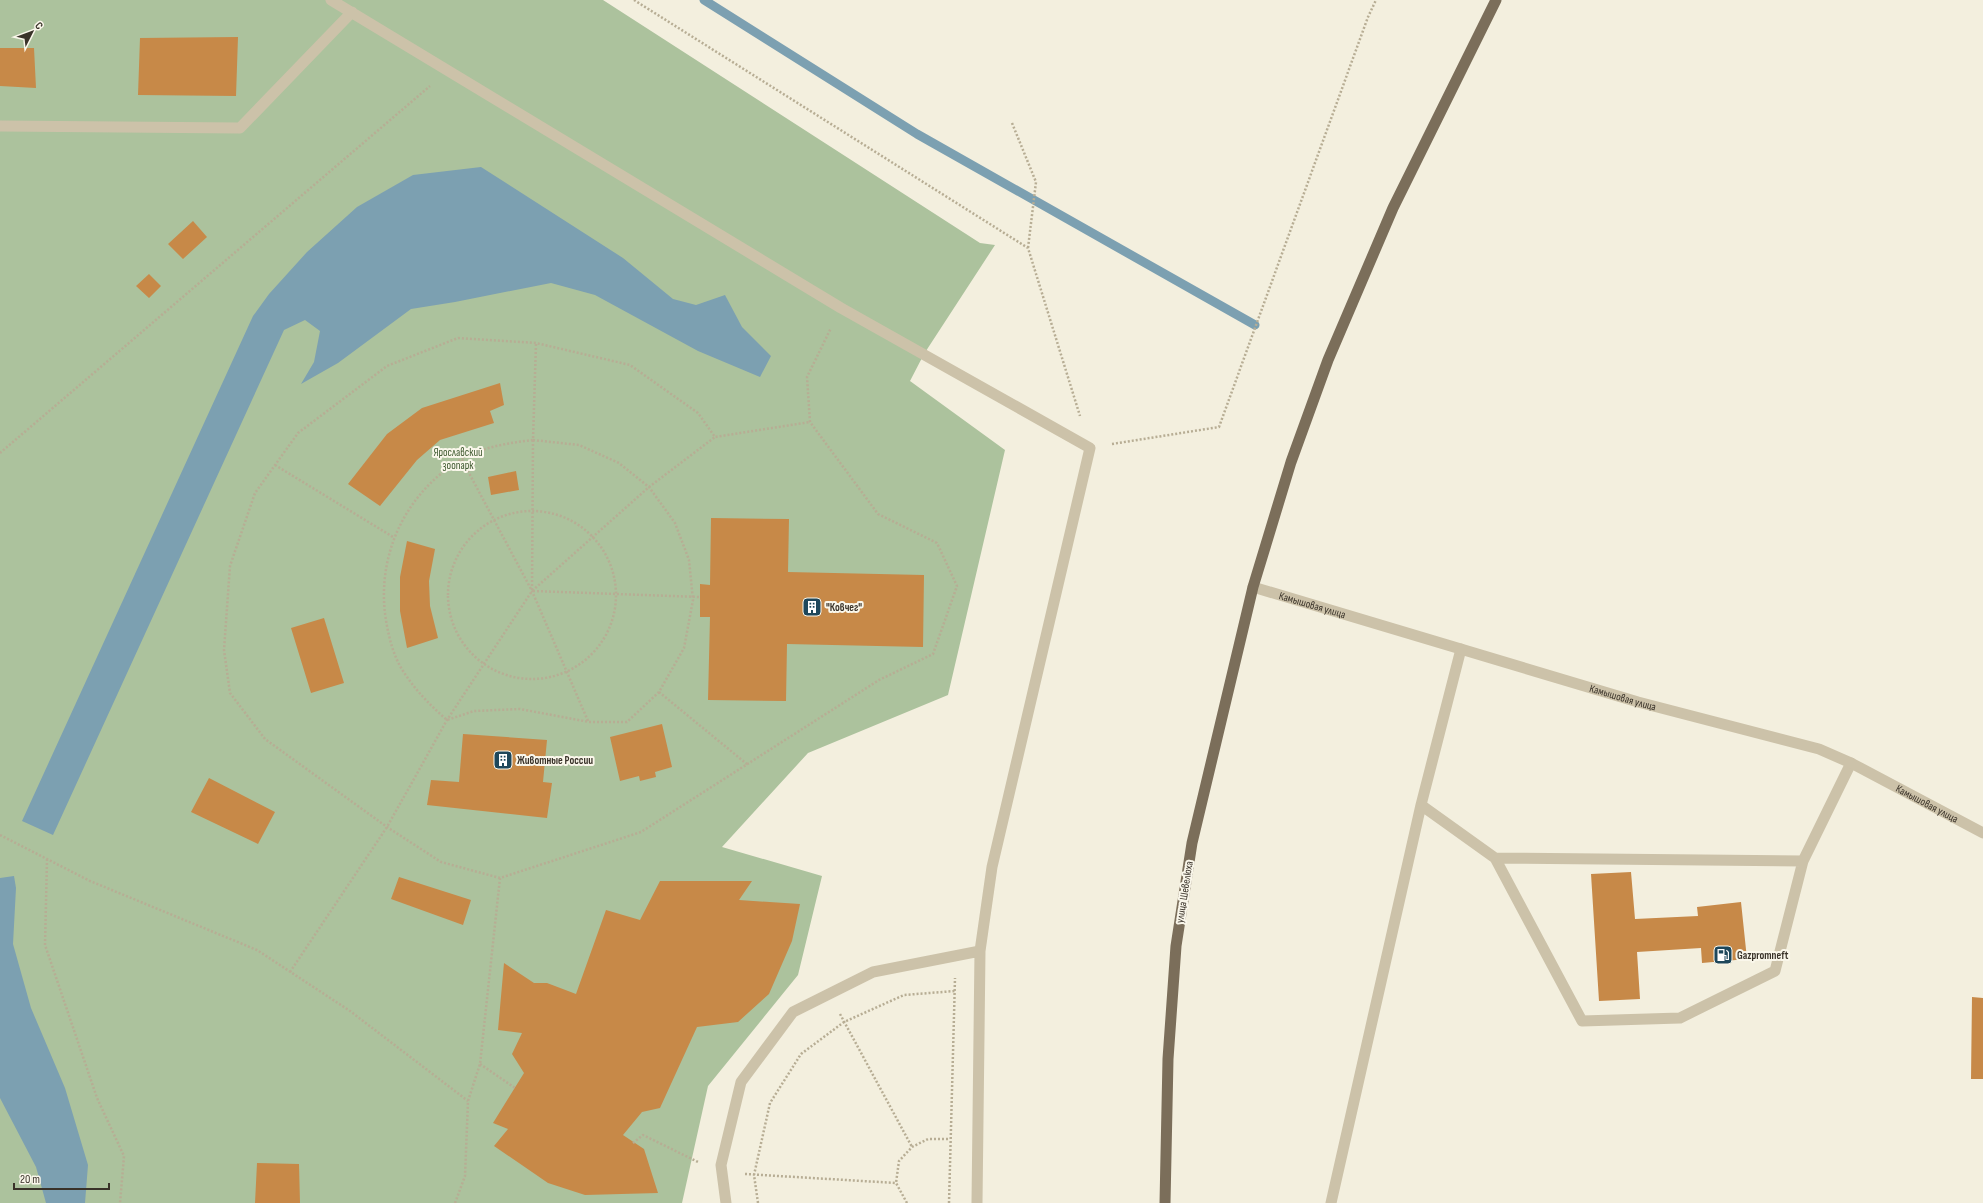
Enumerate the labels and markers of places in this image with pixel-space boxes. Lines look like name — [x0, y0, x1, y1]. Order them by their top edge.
building icon: "Ковчег" — [801, 596, 823, 618]
place label: "Ковчег" — [826, 601, 862, 614]
building icon: Животные России — [492, 749, 514, 771]
place label: Животные России — [517, 754, 593, 767]
fuel station icon: Gazpromneft — [1712, 944, 1734, 966]
place label: Gazpromneft — [1737, 949, 1789, 962]

